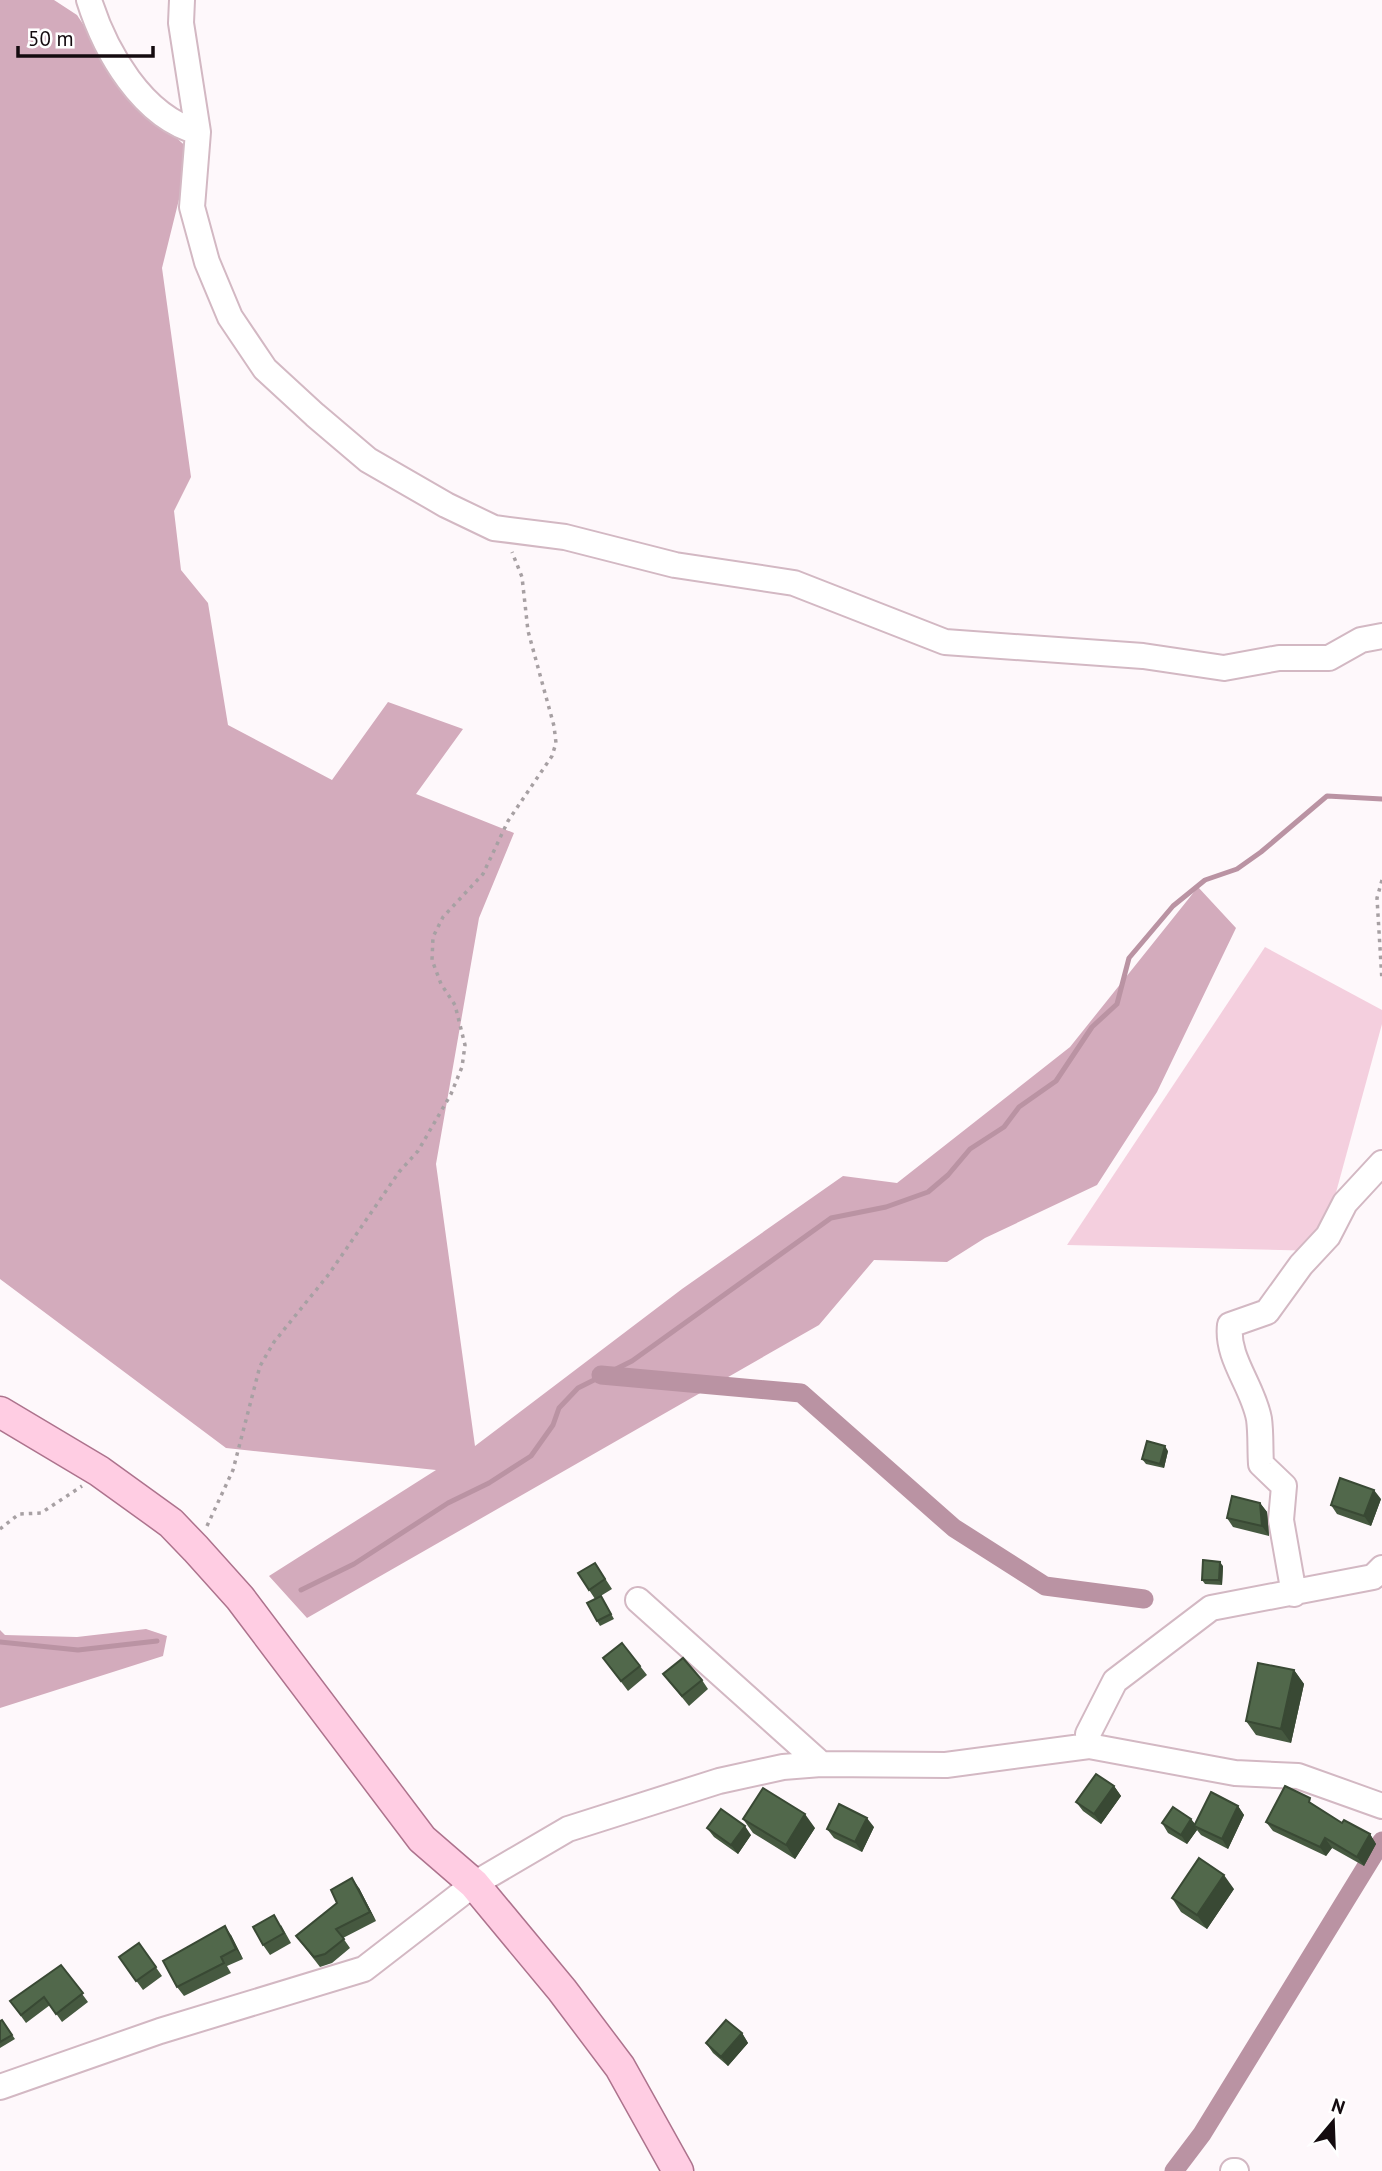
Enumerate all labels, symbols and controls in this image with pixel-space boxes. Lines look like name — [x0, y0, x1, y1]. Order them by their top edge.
scale bar — [18, 14, 152, 58]
text: 50 m — [28, 25, 74, 52]
north arrow — [1298, 2087, 1368, 2157]
text: N — [1329, 2093, 1348, 2119]

